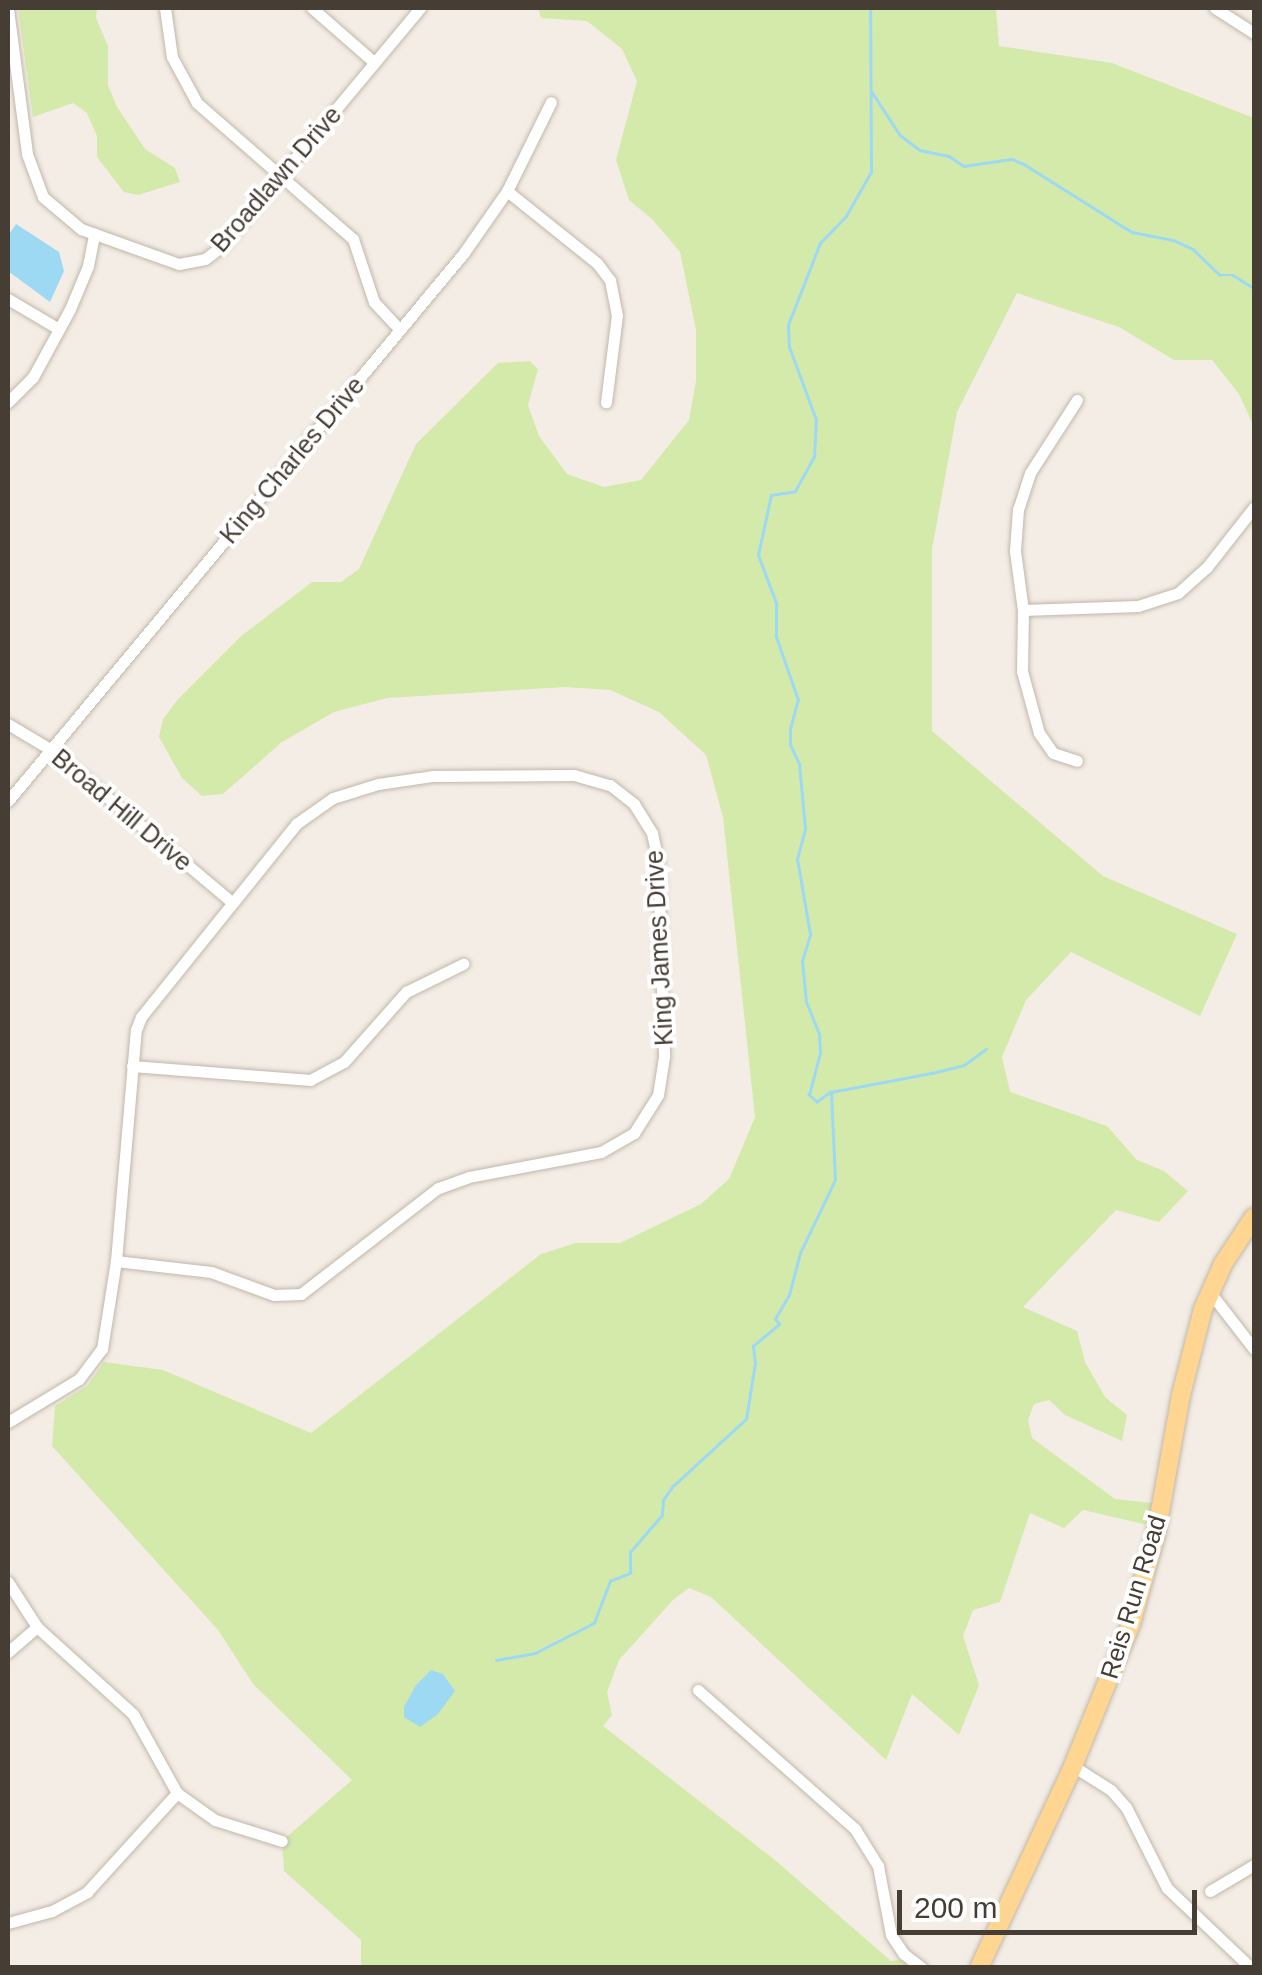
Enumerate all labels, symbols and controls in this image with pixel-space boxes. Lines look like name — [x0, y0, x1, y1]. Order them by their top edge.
street label: Broadlawn Drive — [205, 100, 347, 258]
street label: King Charles Drive — [214, 371, 370, 549]
street label: Broad Hill Drive — [46, 743, 198, 877]
street label: King James Drive — [639, 849, 679, 1047]
street label: Reis Run Road — [1094, 1512, 1172, 1682]
scale bar — [902, 1870, 1202, 1932]
text: 200 m — [914, 1891, 997, 1924]

